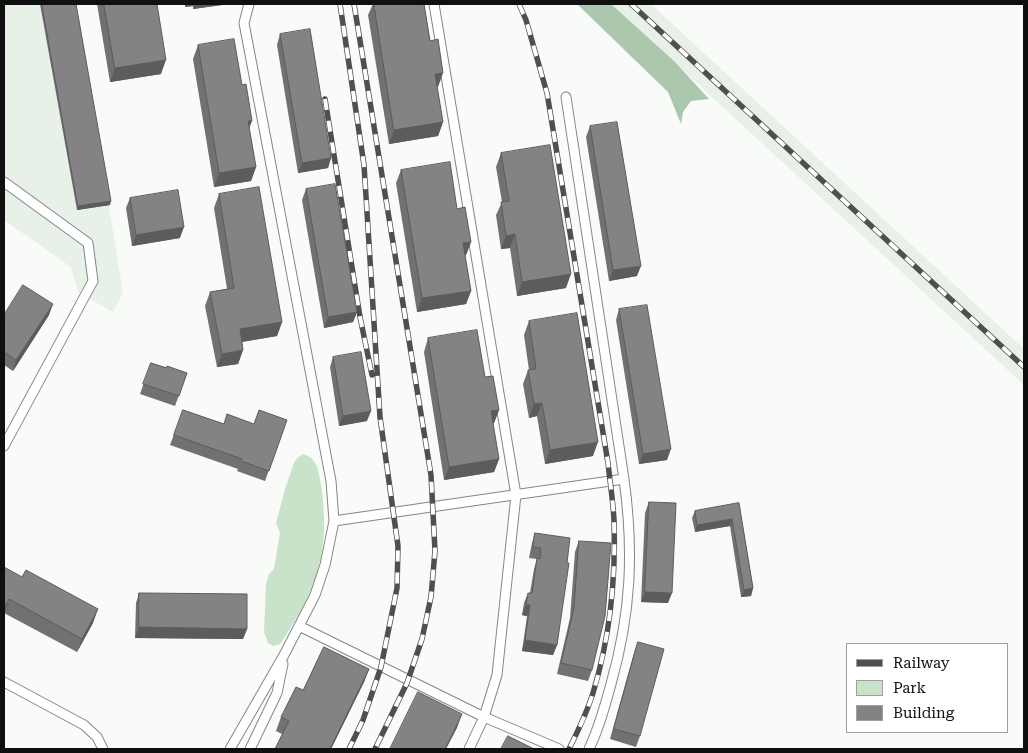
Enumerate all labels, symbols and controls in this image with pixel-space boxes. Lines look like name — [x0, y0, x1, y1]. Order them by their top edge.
legend — [846, 643, 1008, 733]
text: Railway — [893, 654, 950, 672]
text: Park — [893, 679, 926, 697]
text: Building — [893, 704, 954, 722]

